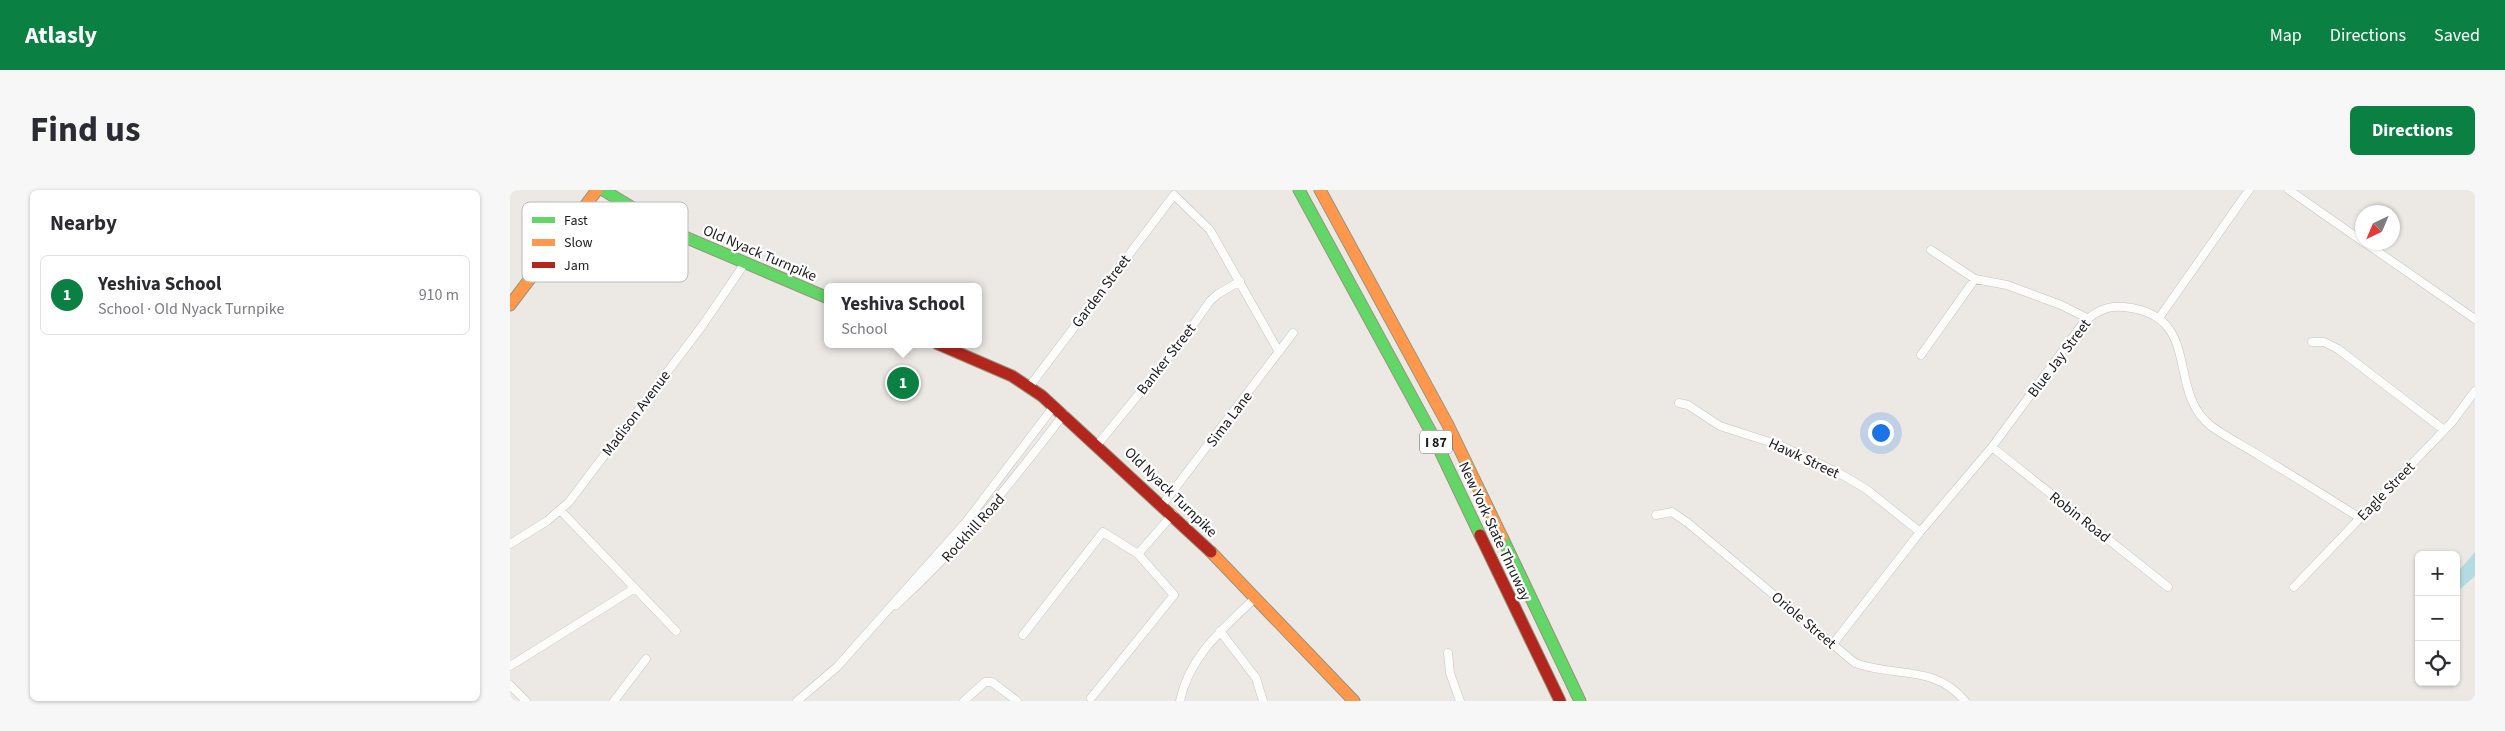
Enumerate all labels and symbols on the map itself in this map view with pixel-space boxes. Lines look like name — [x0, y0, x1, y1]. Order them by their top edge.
legend — [522, 202, 688, 282]
north arrow — [2355, 205, 2400, 250]
text: Fast — [564, 211, 588, 231]
street label: Old Nyack Turnpike — [700, 220, 820, 287]
text: Slow — [564, 233, 593, 253]
street label: Garden Street — [1067, 250, 1136, 332]
text: Jam — [564, 256, 589, 276]
street label: Blue Jay Street — [2023, 315, 2096, 402]
street label: Banker Street — [1132, 319, 1201, 399]
pin: 1 — [887, 364, 919, 402]
street label: Madison Avenue — [597, 366, 676, 460]
street label: Sima Lane — [1201, 387, 1257, 452]
your location — [1868, 420, 1894, 446]
road number: I 87 — [1420, 430, 1452, 454]
street label: Hawk Street — [1765, 433, 1843, 484]
street label: Old Nyack Turnpike — [1120, 442, 1222, 542]
street label: Eagle Street — [2353, 457, 2420, 526]
street label: New York State Thruway — [1453, 458, 1536, 604]
street label: Robin Road — [2045, 487, 2114, 548]
street label: Rockhill Road — [937, 490, 1010, 567]
street label: Oriole Street — [1767, 587, 1841, 654]

